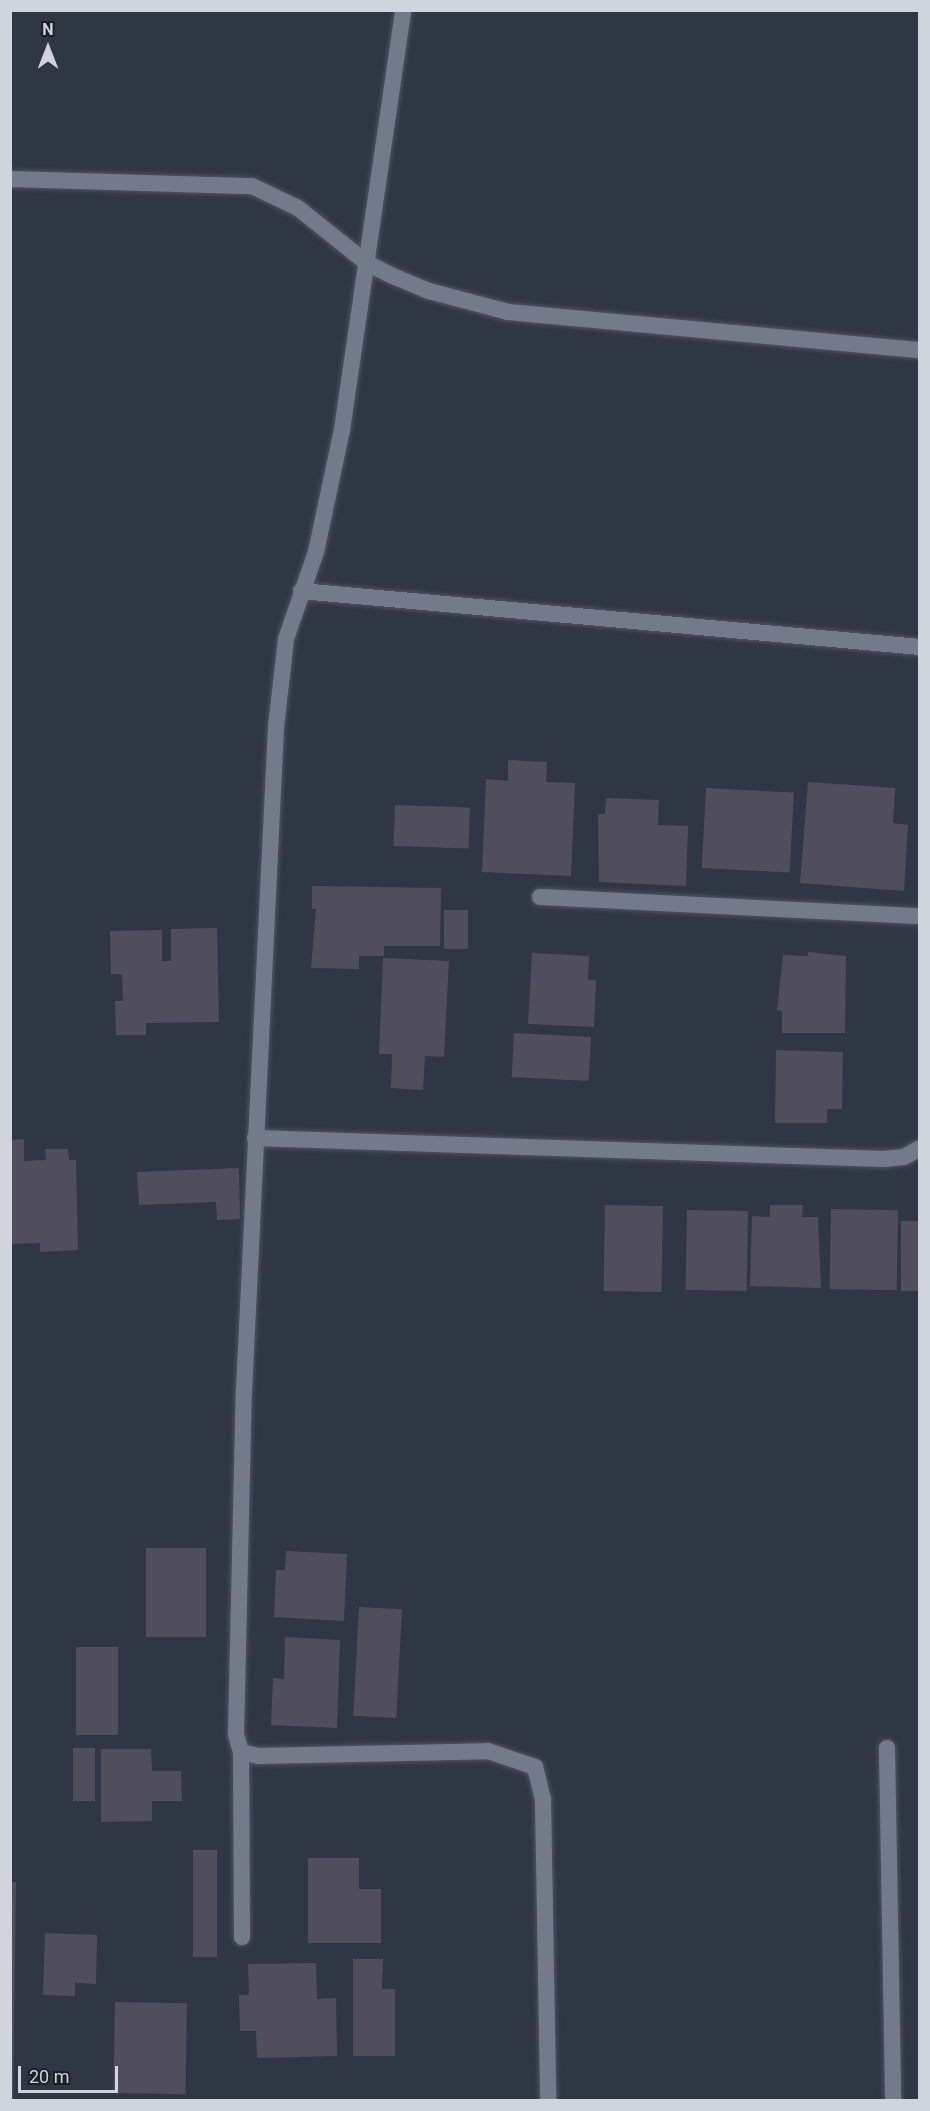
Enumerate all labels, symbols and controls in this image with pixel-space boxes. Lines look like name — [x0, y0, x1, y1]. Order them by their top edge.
north arrow — [18, 18, 78, 78]
text: N — [42, 20, 54, 39]
scale bar — [21, 2054, 122, 2092]
text: 20 m — [29, 2066, 69, 2087]

